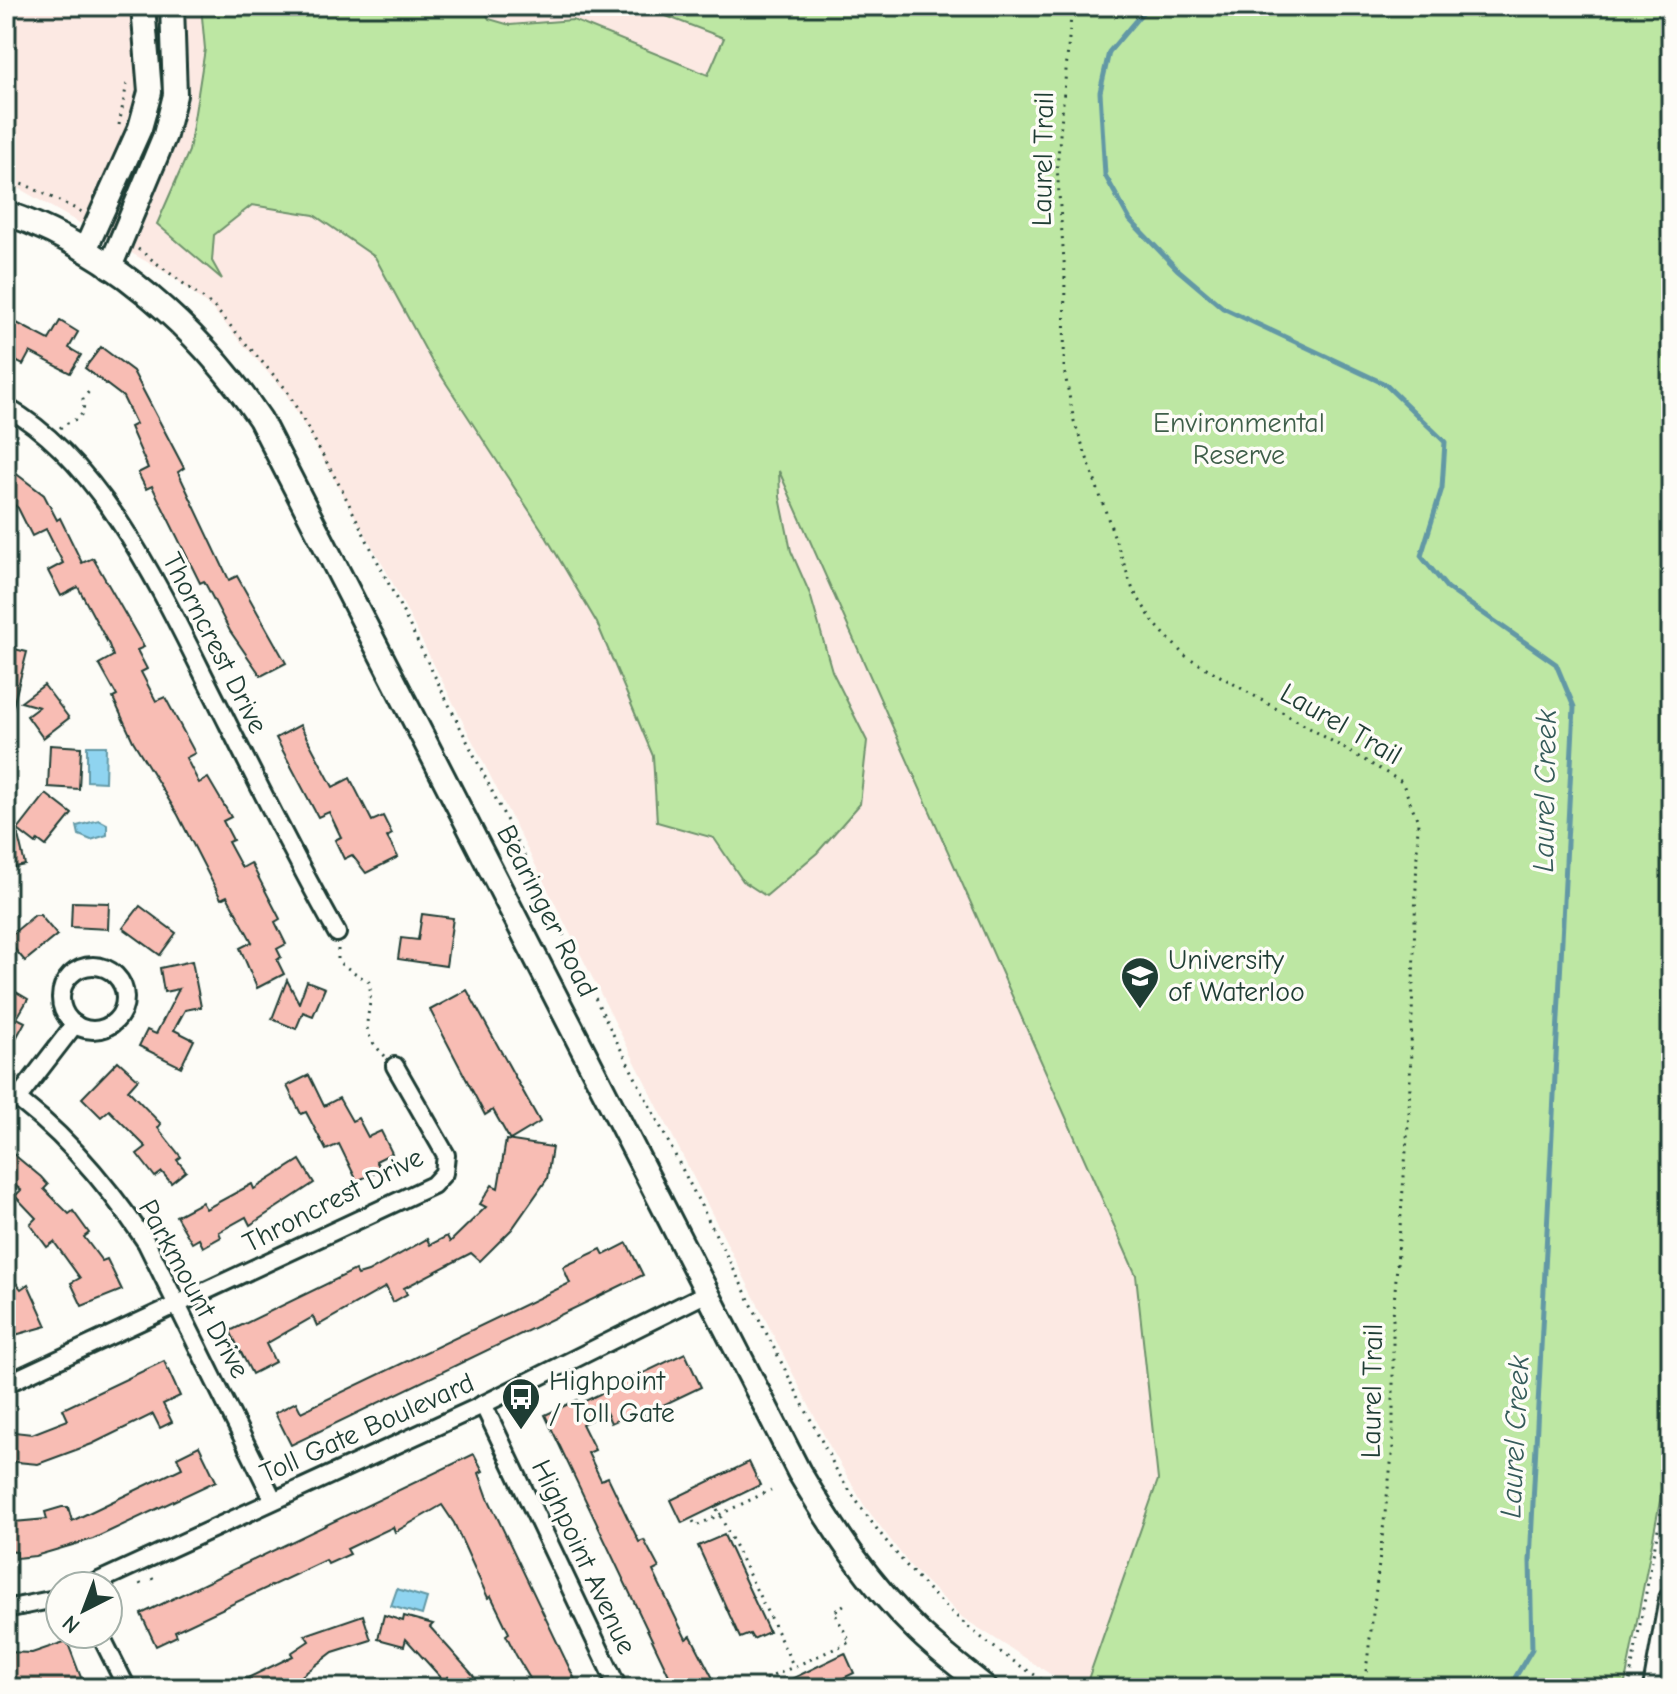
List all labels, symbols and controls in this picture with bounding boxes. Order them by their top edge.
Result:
street label: Laurel Trail [1026,91,1060,227]
park label: Environmental Reserve [1153,407,1325,471]
street label: Thorncrest Drive [156,547,274,739]
street label: Laurel Trail [1275,677,1407,771]
water label: Laurel Creek [1526,709,1564,873]
street label: Bearinger Road [490,820,604,1002]
place label: University of Waterloo [1168,944,1305,1008]
school or university icon: University of Waterloo [1119,955,1161,1010]
street label: Throncrest Drive [238,1141,428,1259]
street label: Parkmount Drive [132,1194,256,1384]
street label: Laurel Trail [1355,1323,1389,1459]
water label: Laurel Creek [1493,1354,1537,1519]
place label: Highpoint / Toll Gate [549,1365,675,1429]
street label: Toll Gate Boulevard [255,1366,479,1490]
bus stop icon: Highpoint / Toll Gate [500,1376,542,1431]
street label: Highpoint Avenue [525,1455,643,1659]
north arrow [44,1570,124,1650]
text: N [57,1610,85,1639]

